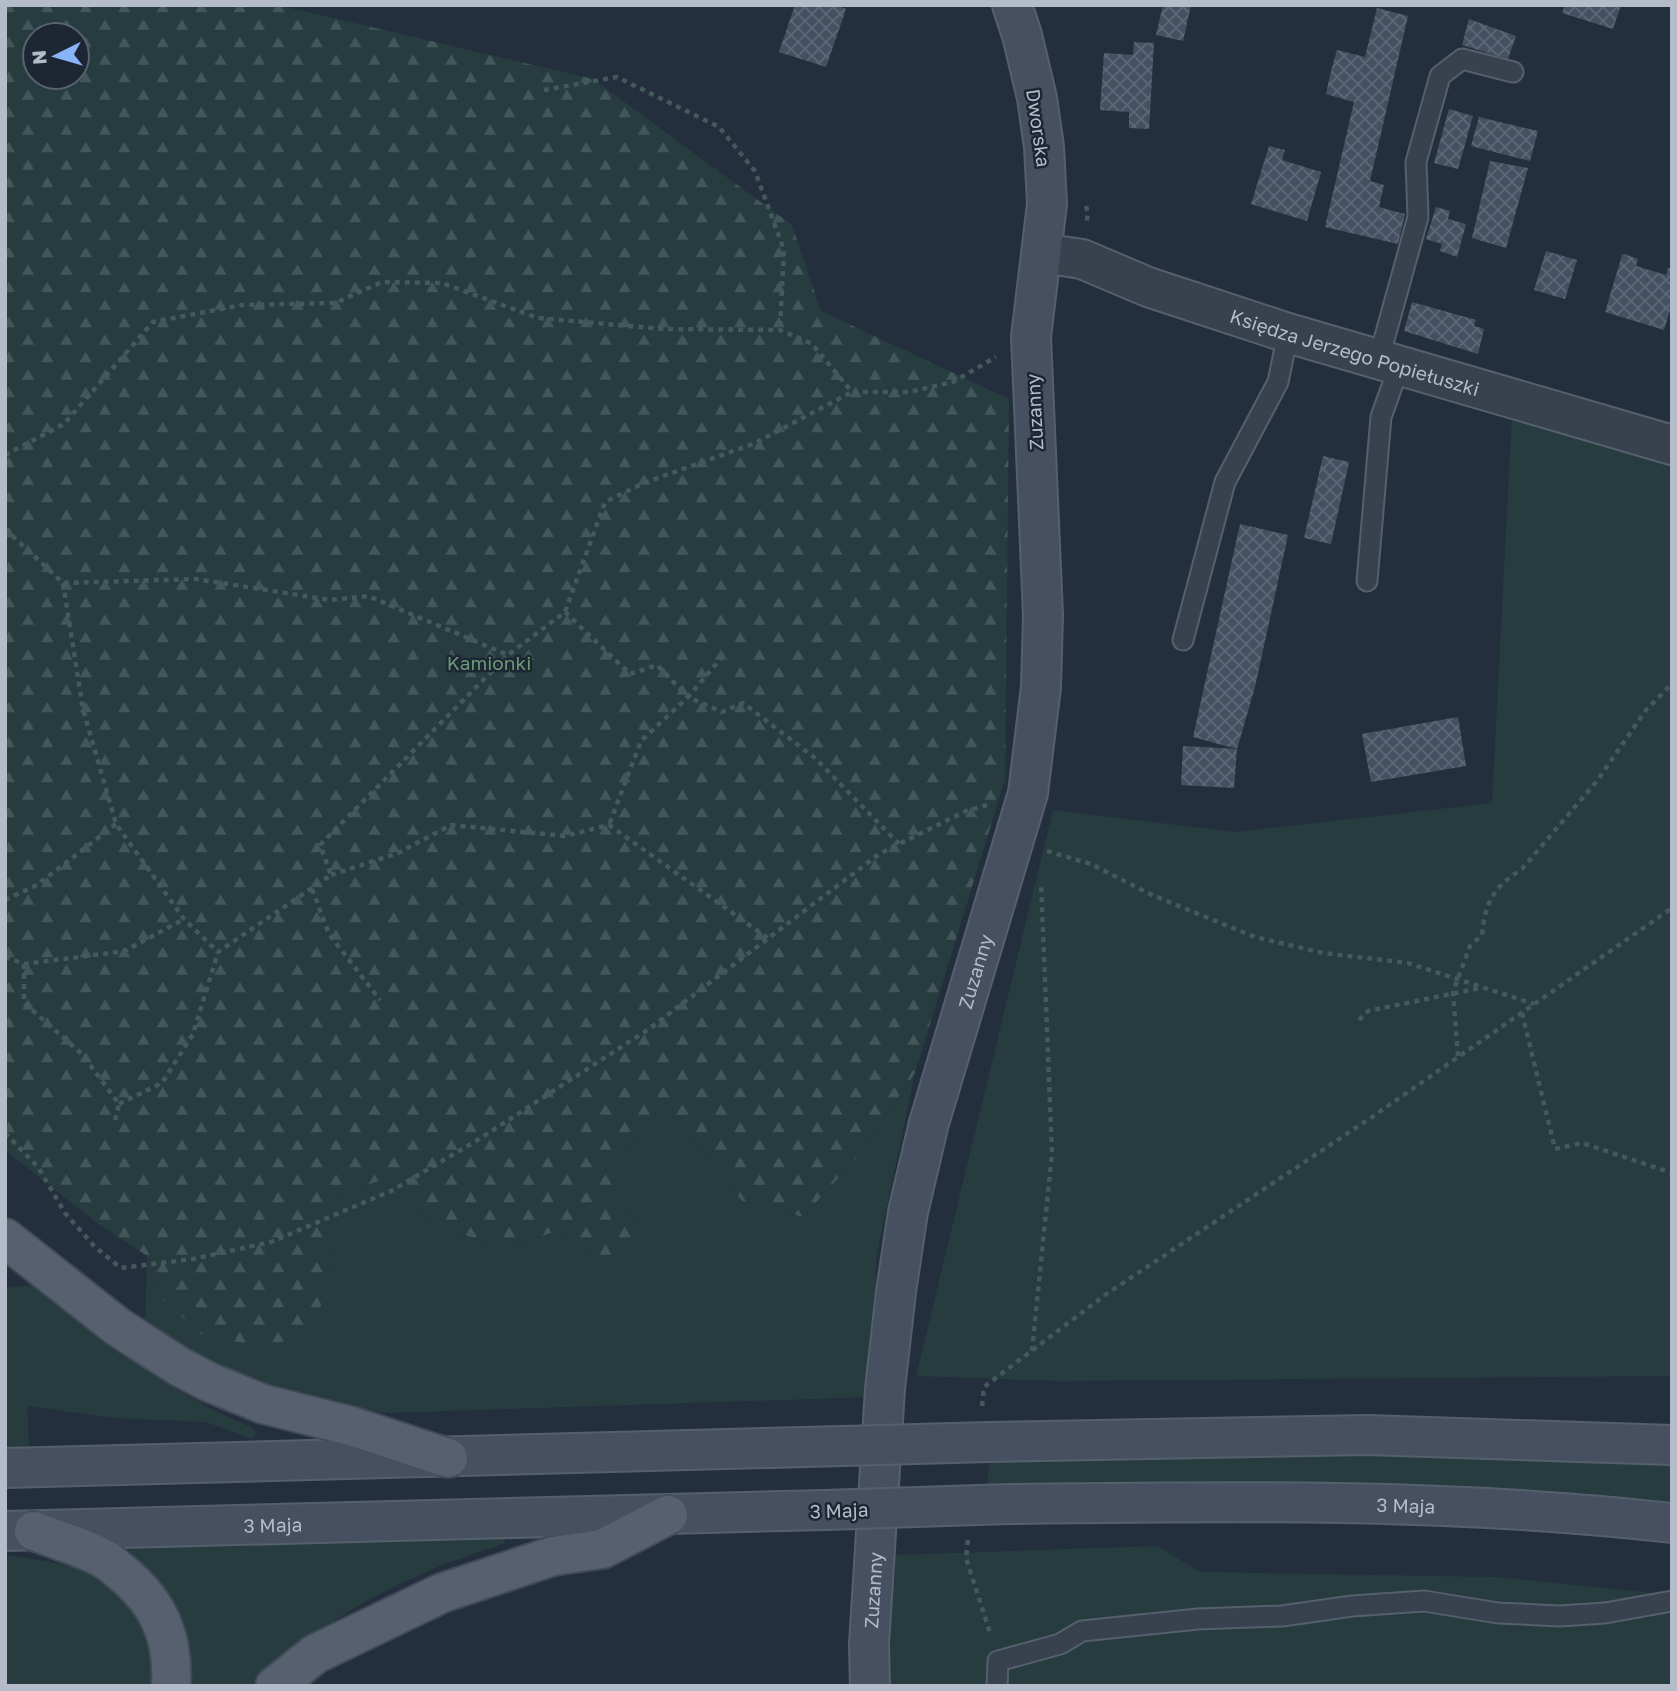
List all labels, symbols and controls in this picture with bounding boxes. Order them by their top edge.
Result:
north arrow [21,21,91,91]
text: N [26,49,51,66]
street label: Dworska [1022,87,1056,169]
street label: Księdza Jerzego Popiełuszki [1227,303,1482,400]
street label: Zuzanny [1020,373,1047,451]
park label: Kamionki [447,651,531,674]
street label: Zuzanny [953,931,997,1011]
street label: 3 Maja [1376,1492,1436,1517]
street label: 3 Maja [809,1497,869,1523]
street label: 3 Maja [243,1512,303,1536]
street label: Zuzanny [859,1551,886,1629]

